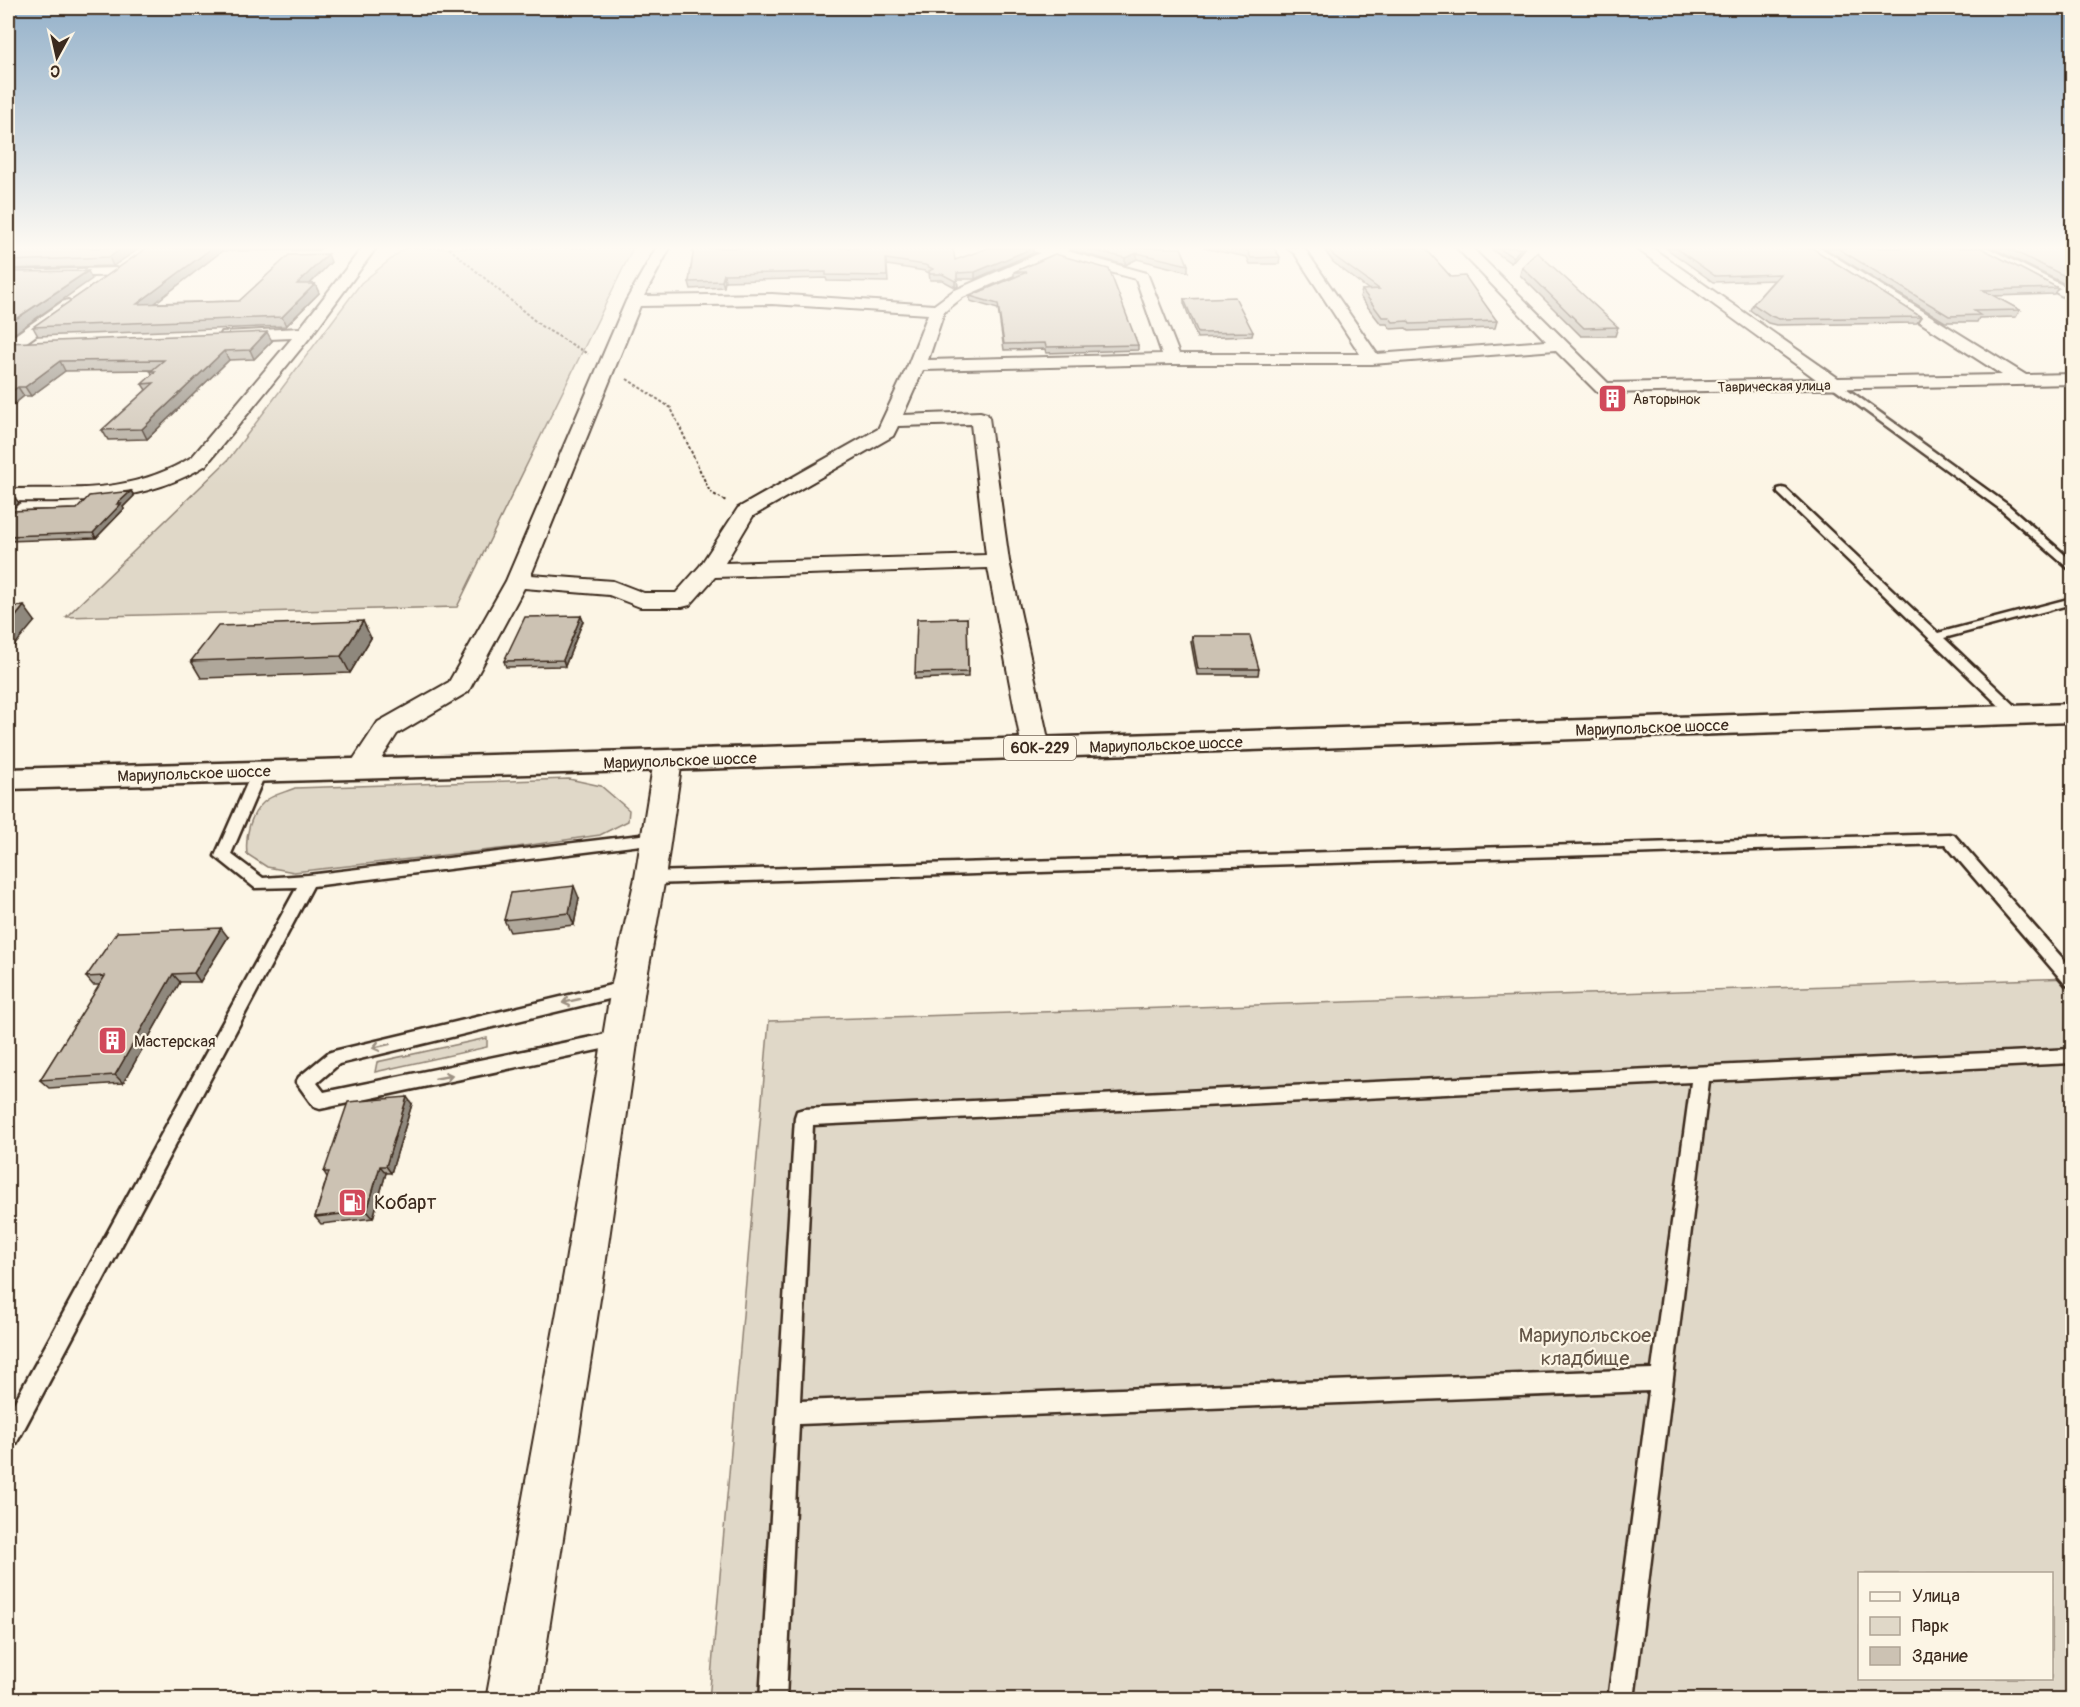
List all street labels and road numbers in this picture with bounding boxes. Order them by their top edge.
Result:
street label: Таврическая улица [1717,377,1831,396]
street label: Мариупольское шоссе [1575,715,1729,741]
street label: Мариупольское шоссе [1089,732,1243,758]
road number: 60К-229 [1004,736,1076,760]
street label: Мариупольское шоссе [603,748,757,774]
street label: Мариупольское шоссе [117,761,271,787]

